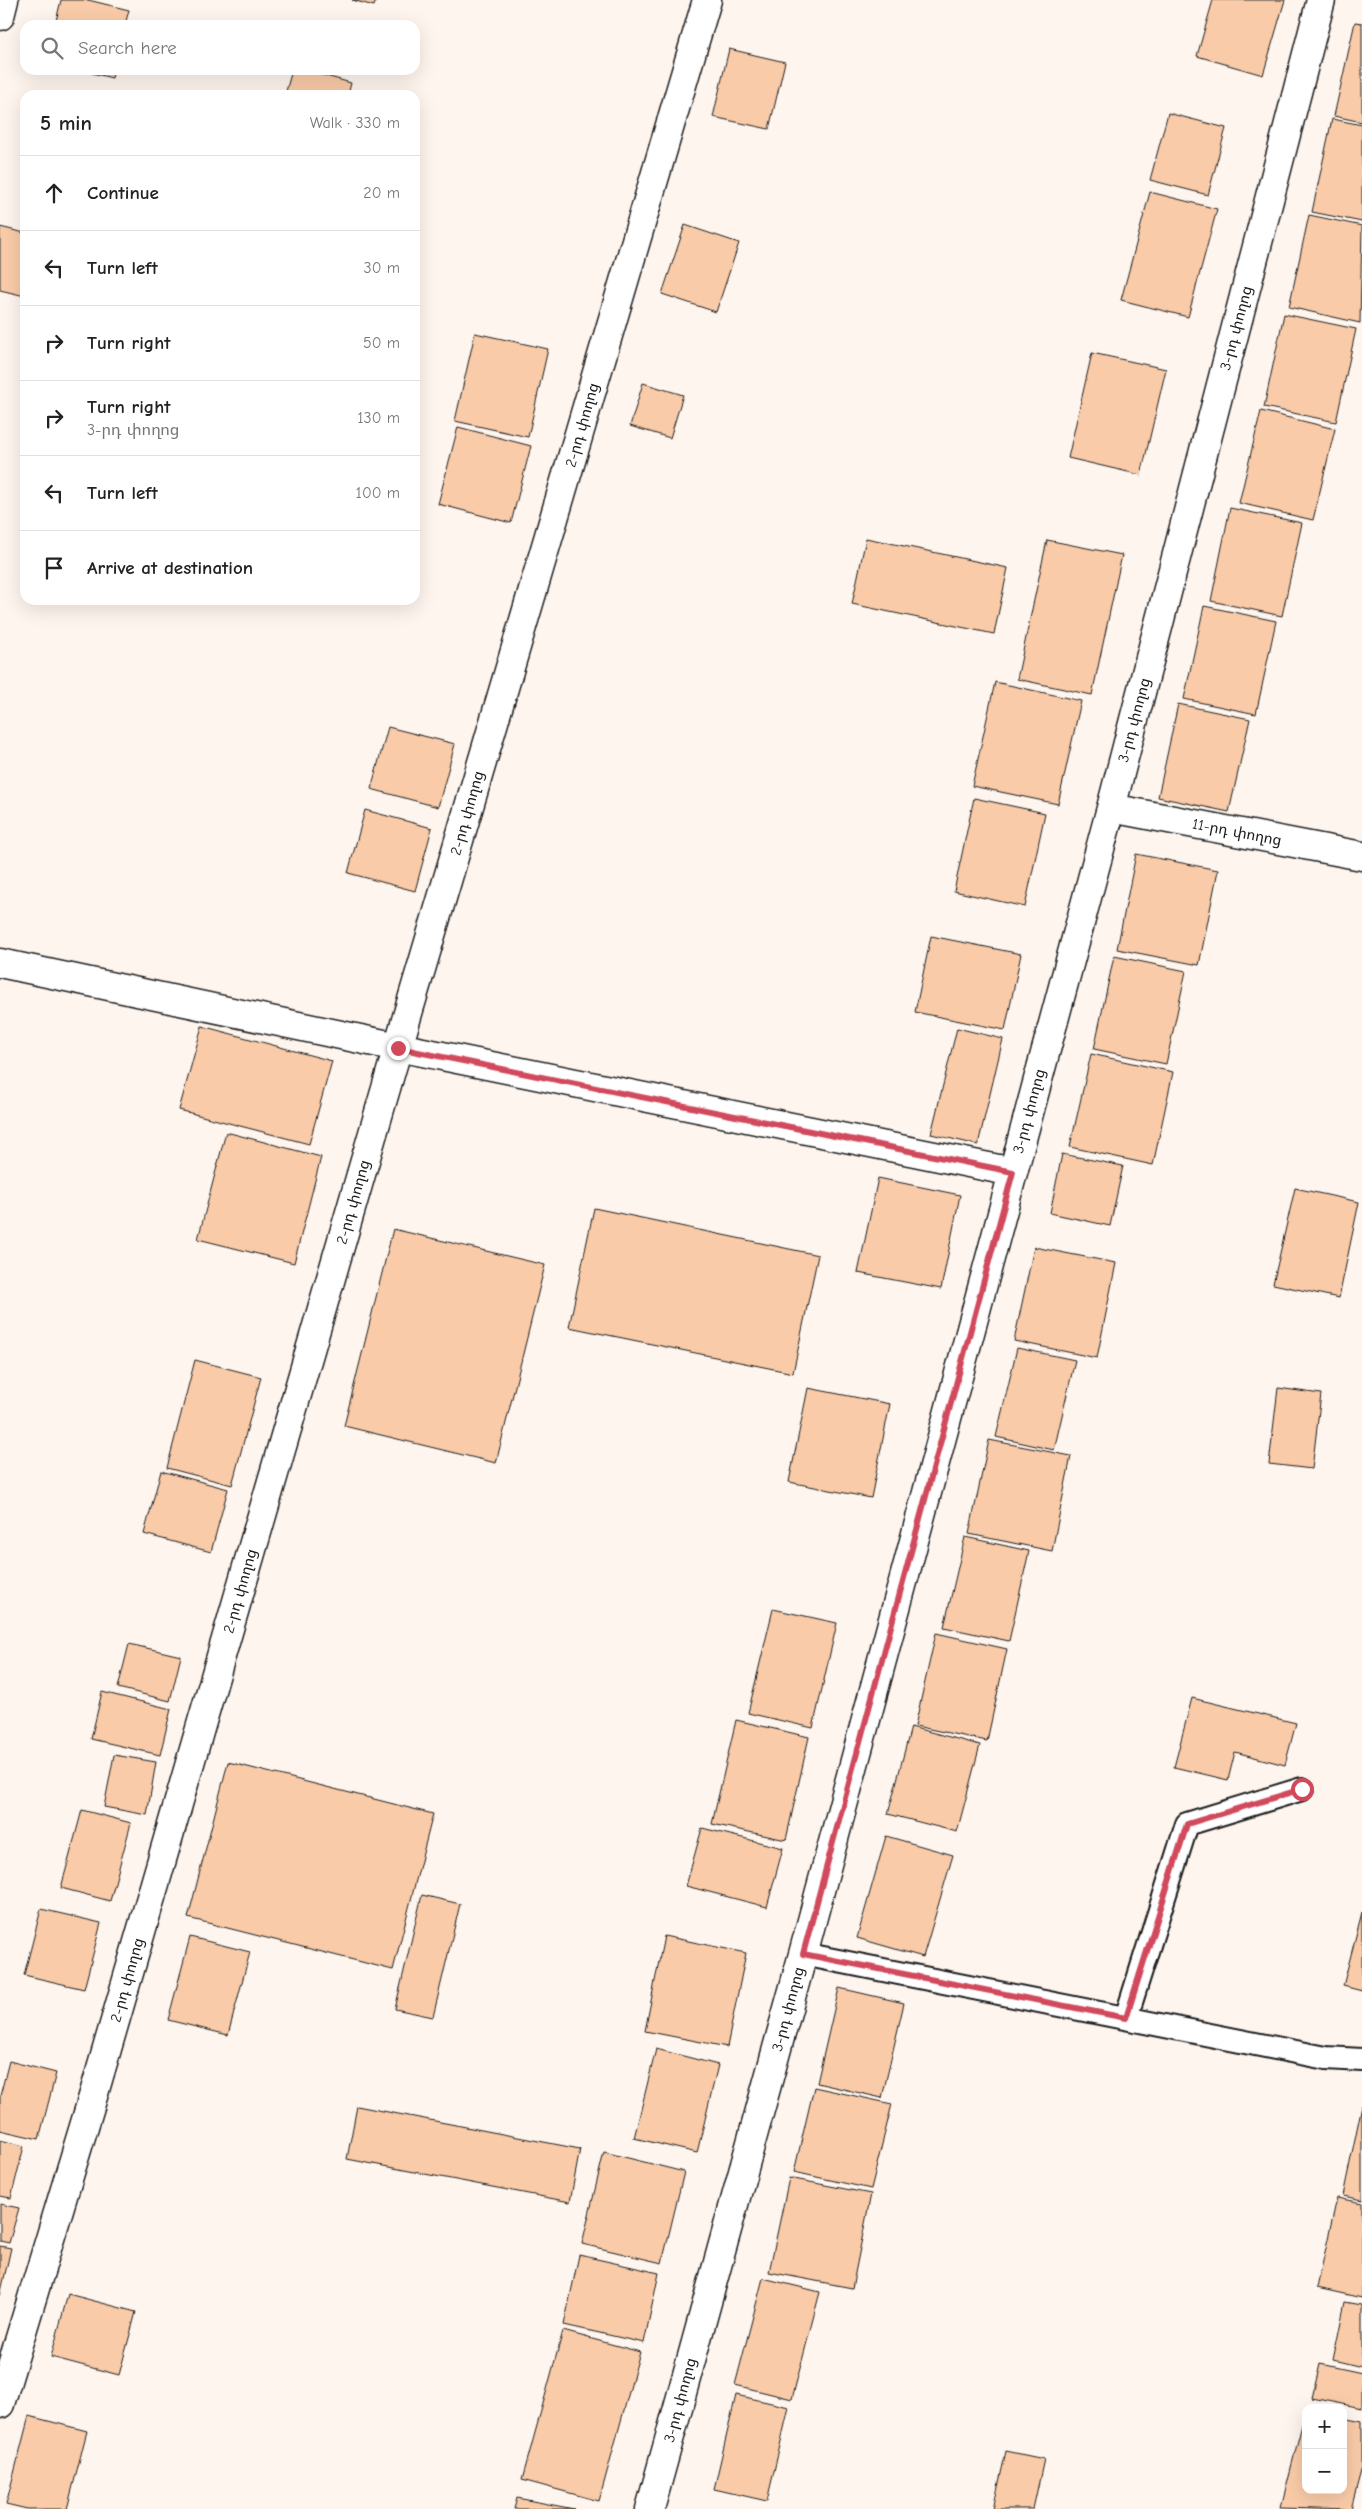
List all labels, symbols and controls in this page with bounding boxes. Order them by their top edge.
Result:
search box [20,20,420,75]
icon: search [38,34,66,62]
text: Search here [78,37,177,59]
text: 5 min [40,111,92,135]
text: Walk · 330 m [310,114,400,132]
icon: ahead [40,179,68,207]
text: Continue [87,182,159,204]
text: 20 m [363,184,400,202]
icon: left [40,254,68,282]
text: Turn left [87,257,158,279]
text: 30 m [364,259,400,277]
street label: 3-րդ փողոց [1216,284,1256,372]
icon: right [40,329,68,357]
text: Turn right [87,332,171,354]
text: 50 m [363,334,400,352]
street label: 2-րդ փողոց [561,381,603,469]
text: Turn right [87,396,171,418]
icon: right [40,404,68,432]
text: 130 m [357,409,400,427]
text: 3-րդ փողոց [87,421,179,439]
icon: left [40,479,68,507]
text: Turn left [87,482,158,504]
text: 100 m [356,484,400,502]
icon: arrive [40,554,68,582]
text: Arrive at destination [87,557,253,579]
street label: 3-րդ փողոց [1114,676,1154,764]
street label: 2-րդ փողոց [446,769,488,857]
street label: 11-րդ փողոց [1191,814,1283,850]
route end [387,1037,410,1060]
street label: 3-րդ փողոց [1009,1067,1049,1155]
street label: 2-րդ փողոց [332,1158,374,1246]
street label: 2-րդ փողոց [219,1547,261,1635]
route start [1291,1778,1314,1801]
street label: 2-րդ փողոց [106,1936,148,2024]
street label: 3-րդ փողոց [768,1965,808,2053]
street label: 3-րդ փողոց [660,2356,700,2444]
map controls [1302,2404,1347,2494]
button: + [1302,2404,1347,2449]
button: − [1302,2449,1347,2494]

